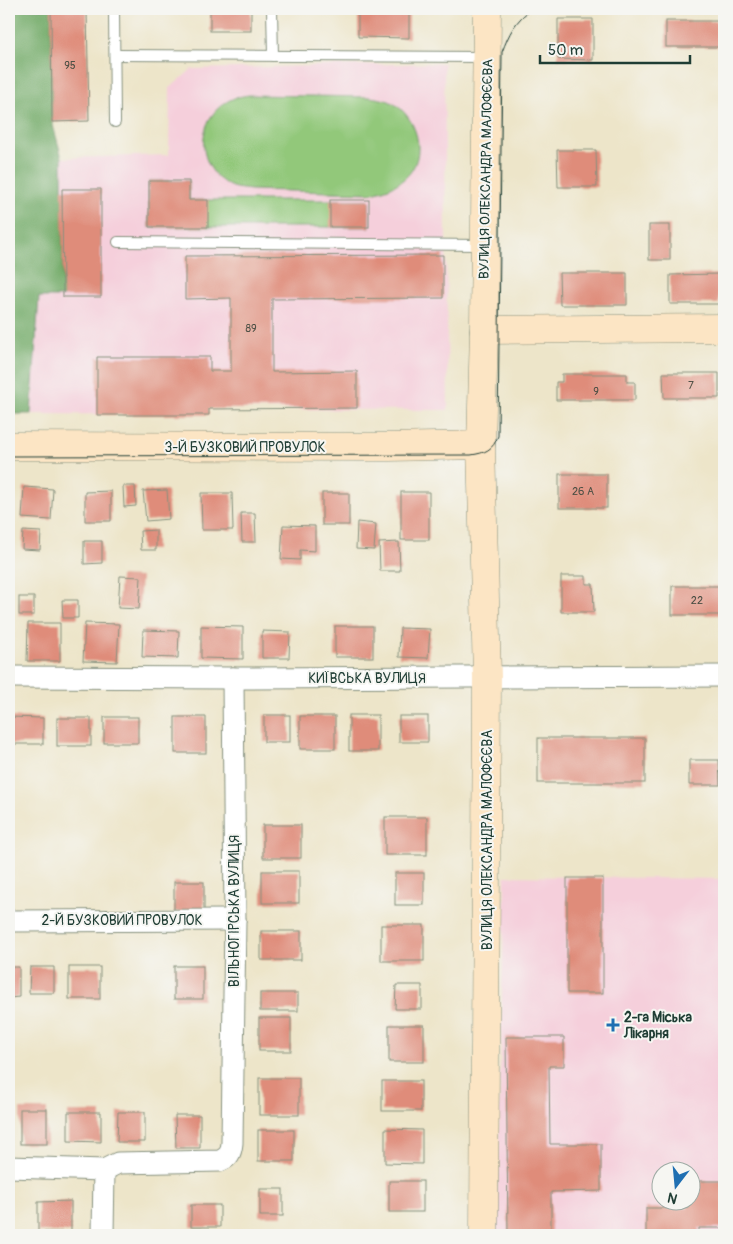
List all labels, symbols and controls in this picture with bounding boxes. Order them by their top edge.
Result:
scale bar [540,32,690,64]
text: 50 m [548,41,583,60]
house number: 95 [64,59,76,72]
street label: ВУЛИЦЯ ОЛЕКСАНДРА МАЛОФЄЄВА [476,59,496,279]
house number: 89 [245,322,257,335]
house number: 7 [688,379,694,392]
house number: 9 [593,385,599,398]
street label: 3-Й БУЗКОВИЙ ПРОВУЛОК [164,439,326,456]
house number: 26 А [572,485,594,498]
house number: 22 [691,594,703,607]
street label: КИЇВСЬКА ВУЛИЦЯ [308,670,426,687]
street label: ВУЛИЦЯ ОЛЕКСАНДРА МАЛОФЄЄВА [479,730,496,950]
street label: ВІЛЬНОГІРСЬКА ВУЛИЦЯ [226,835,243,987]
street label: 2-Й БУЗКОВИЙ ПРОВУЛОК [41,912,203,929]
place label: 2-га Міська Лікарня [623,1009,692,1042]
marker: 2-га Міська Лікарня [606,1018,620,1032]
north arrow [650,1162,700,1212]
text: N [666,1189,679,1207]

